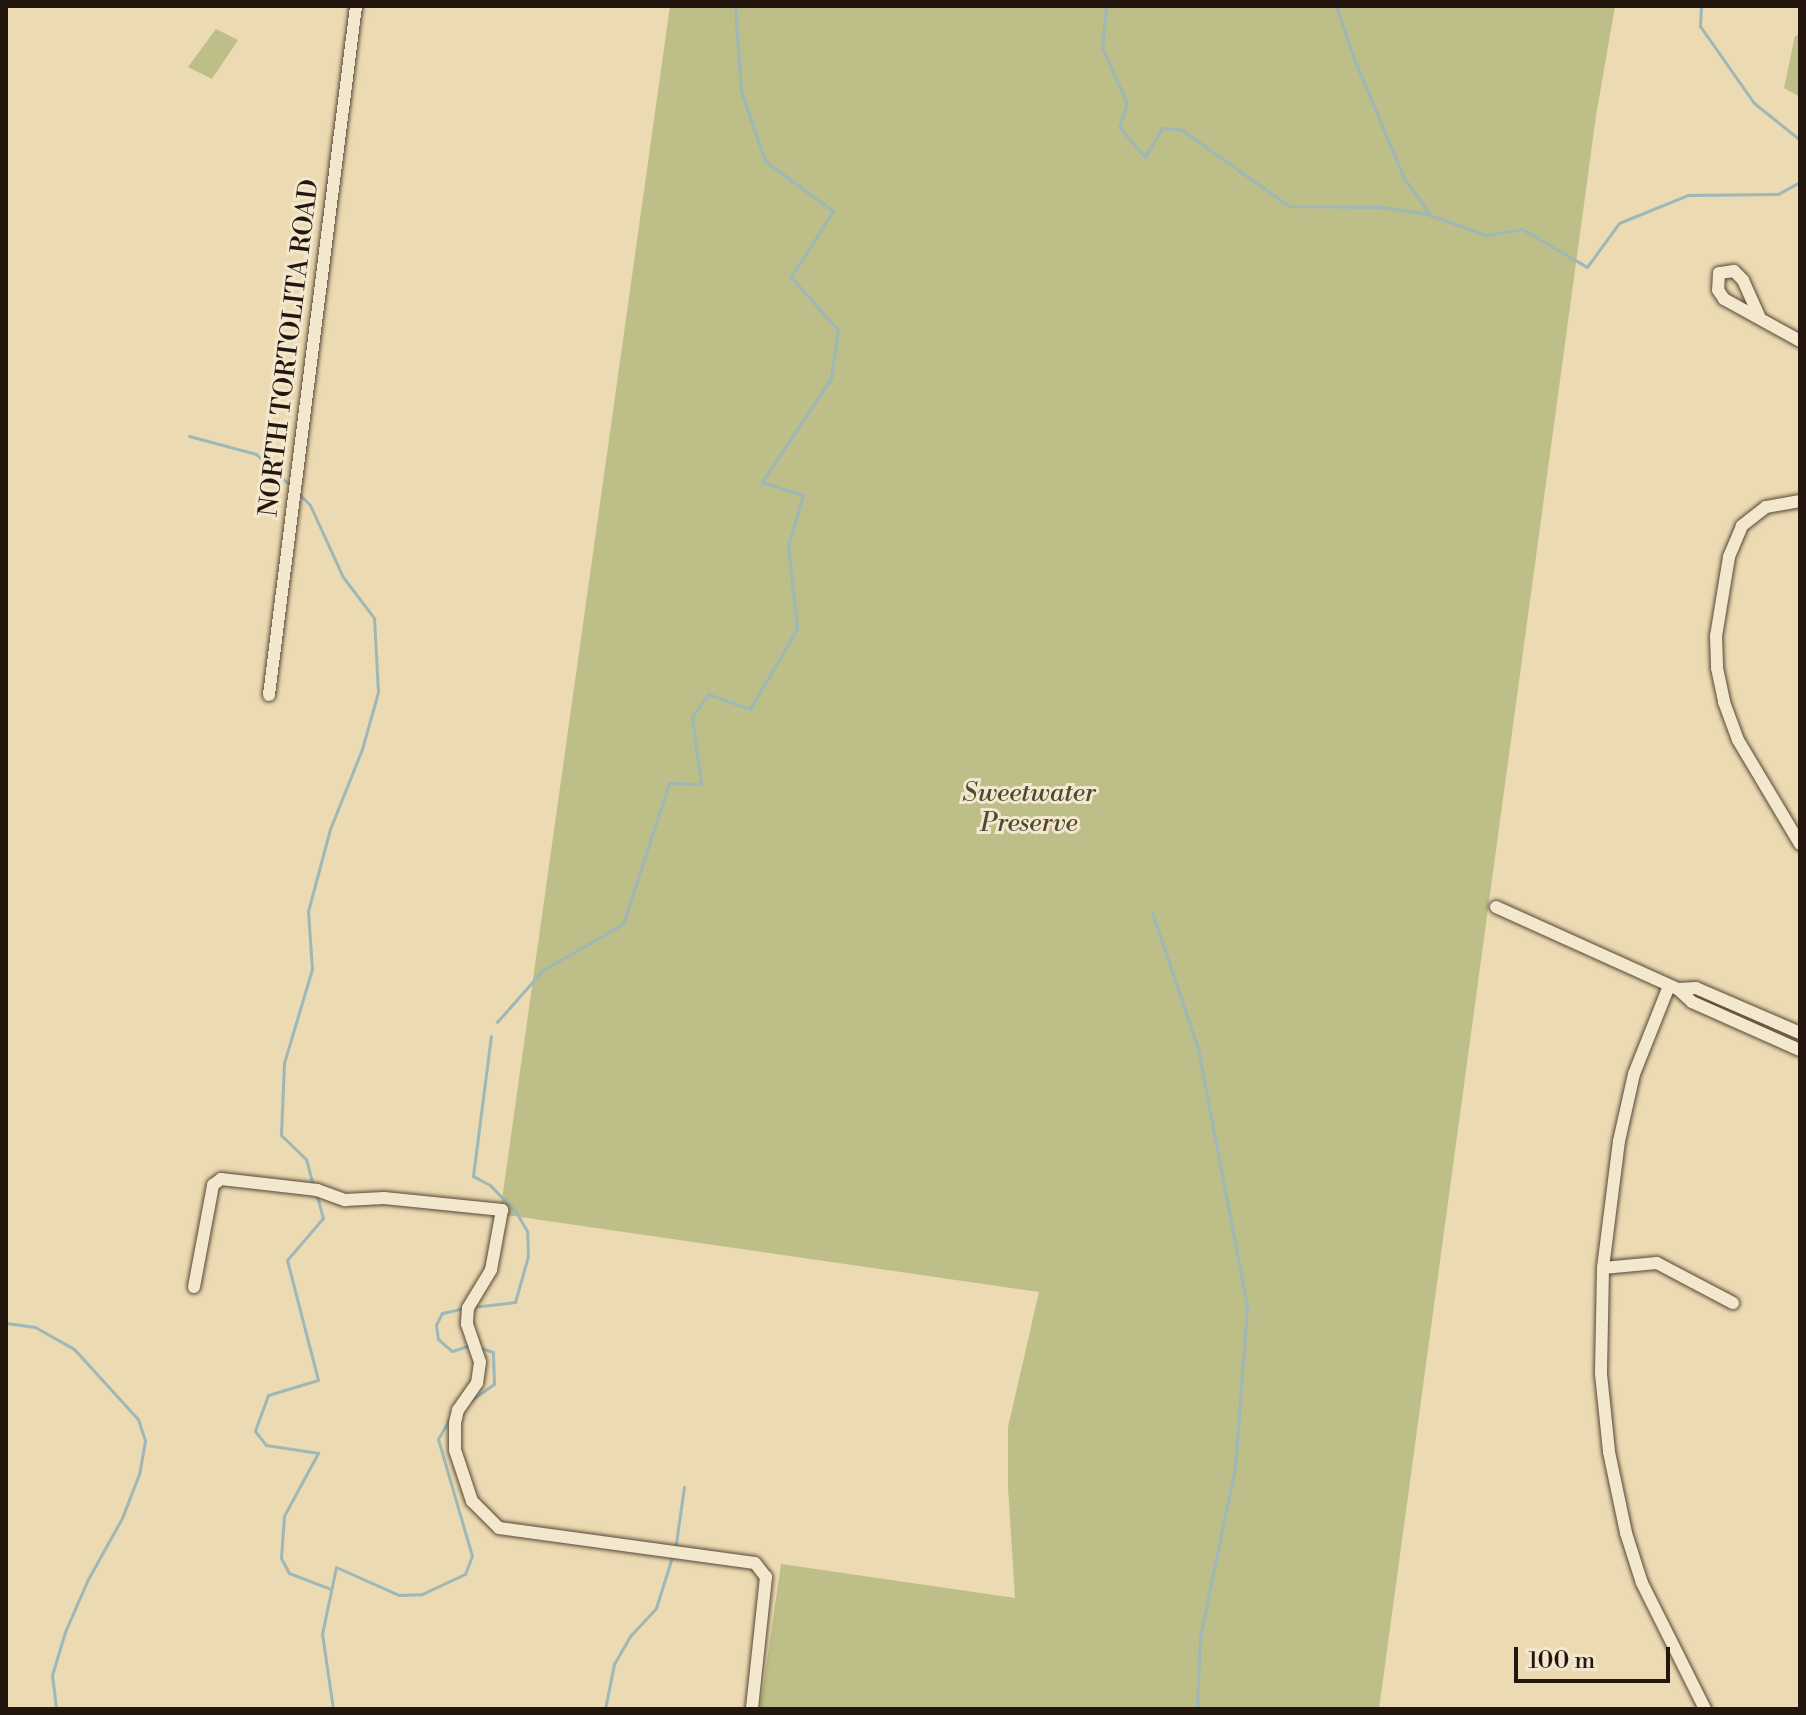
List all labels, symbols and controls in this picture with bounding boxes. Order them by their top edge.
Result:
street label: NORTH TORTOLITA ROAD [254,177,326,519]
park label: Sweetwater Preserve [962,778,1096,840]
scale bar [1518,1631,1674,1681]
text: 100 m [1528,1646,1595,1676]

